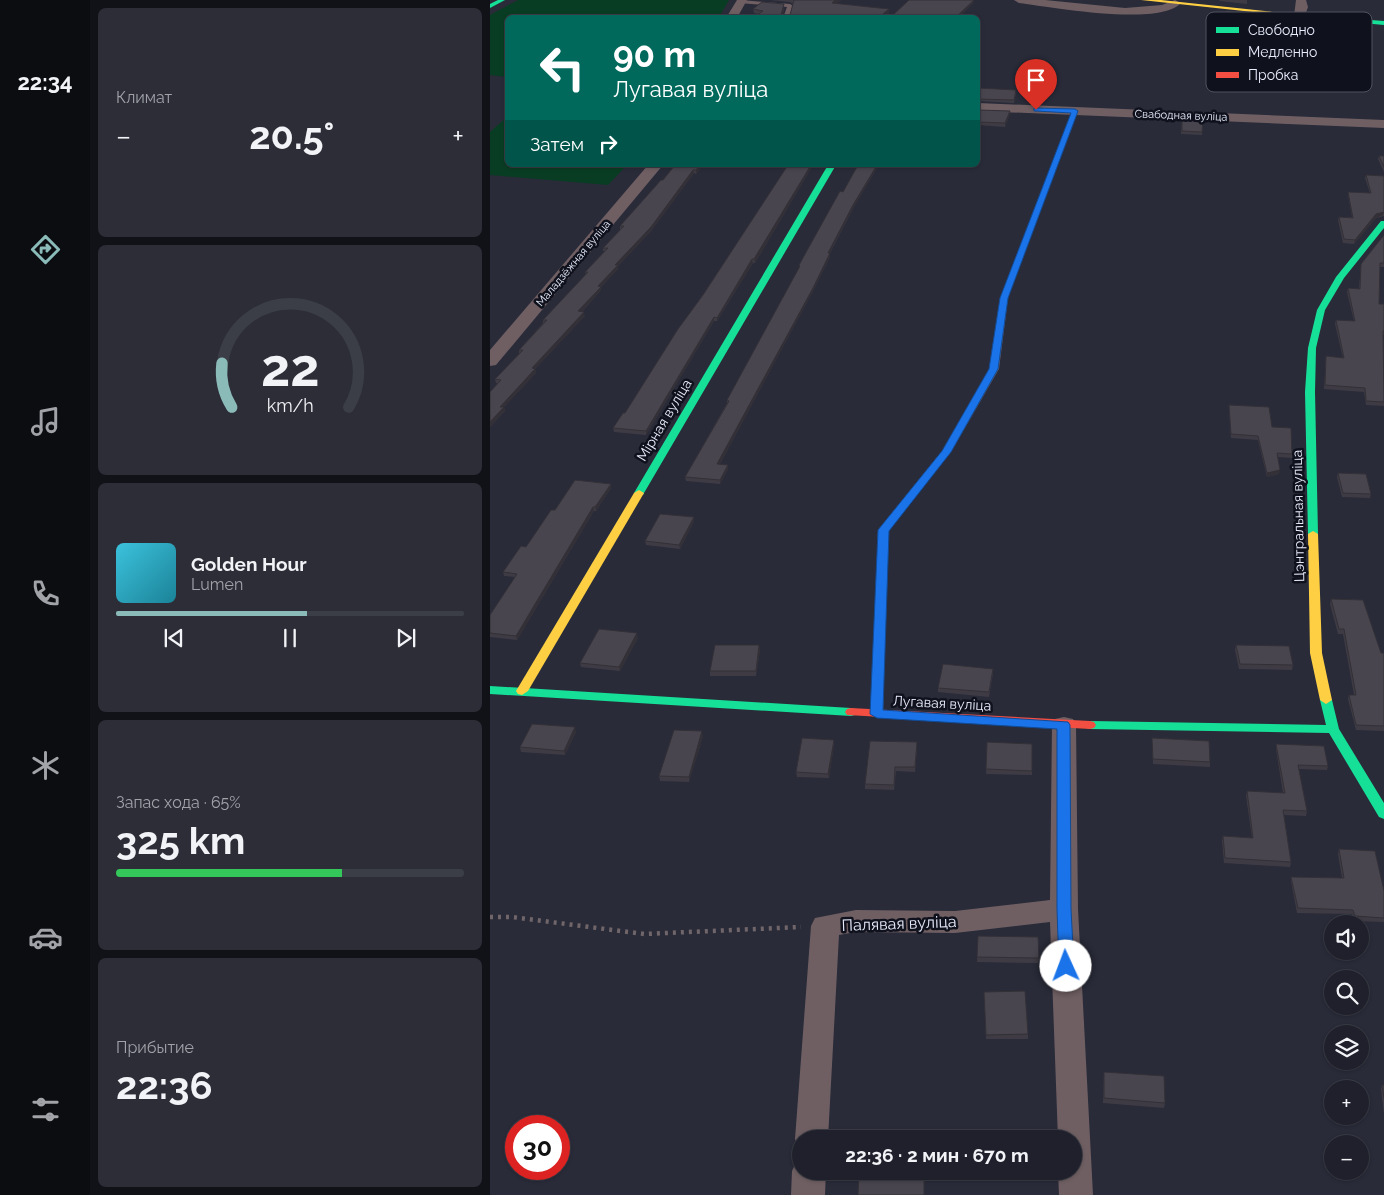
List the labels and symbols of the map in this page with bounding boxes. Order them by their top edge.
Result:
legend [1206,12,1372,92]
text: Свободно [1248,22,1315,38]
text: Медленно [1248,44,1317,60]
pin [1015,59,1057,110]
text: Пробка [1248,67,1298,83]
street label: Свабодная вуліца [1134,107,1228,124]
street label: Маладзёжная вуліца [534,218,613,309]
street label: Мірная вуліца [633,376,695,464]
street label: Цэнтральная вуліца [1289,450,1307,582]
street label: Лугавая вуліца [892,692,992,714]
street label: Палявая вуліца [841,912,957,935]
position arrow [1039,939,1091,991]
speed limit sign: 30 [505,1115,570,1180]

